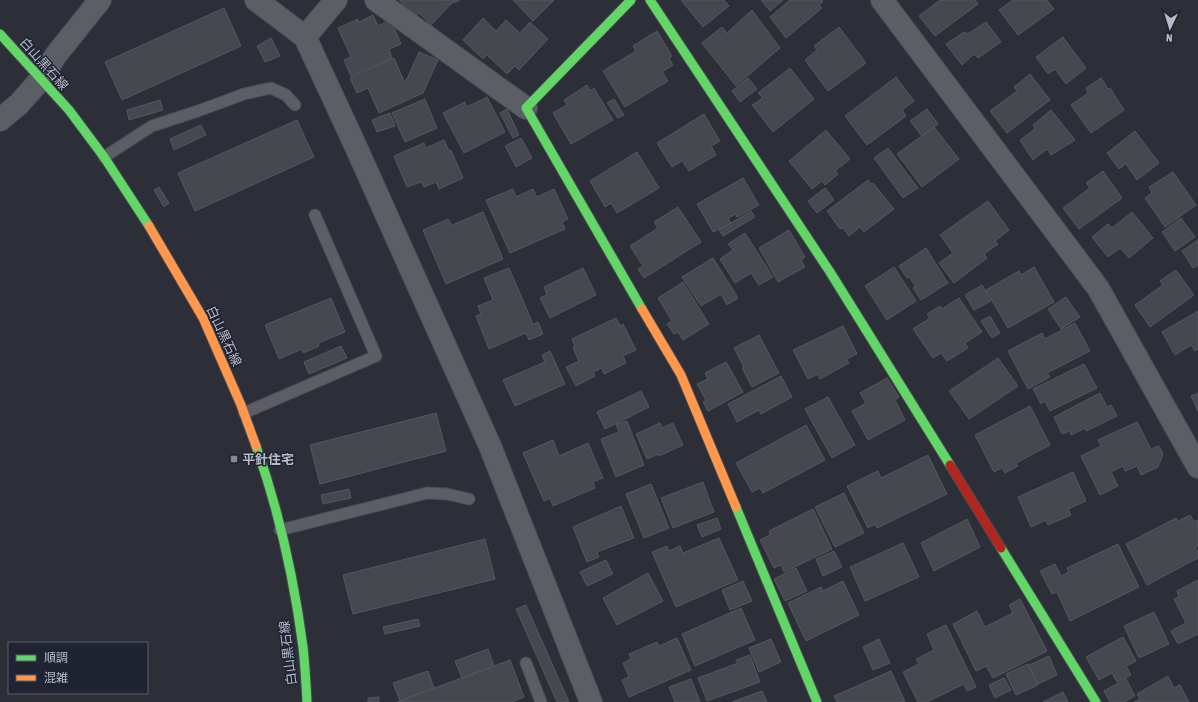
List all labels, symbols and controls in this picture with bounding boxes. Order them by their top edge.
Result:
north arrow [1150,8,1190,48]
text: N [1166,32,1173,44]
street label: 白山黒石線 [17,35,71,93]
street label: 白山黒石線 [203,303,245,369]
place label: 平針住宅 [242,452,294,467]
marker: 平針住宅 [229,454,239,464]
street label: 白山黒石線 [277,620,299,686]
legend [8,642,148,694]
text: 順調 [44,651,68,665]
text: 混雑 [44,671,68,685]

